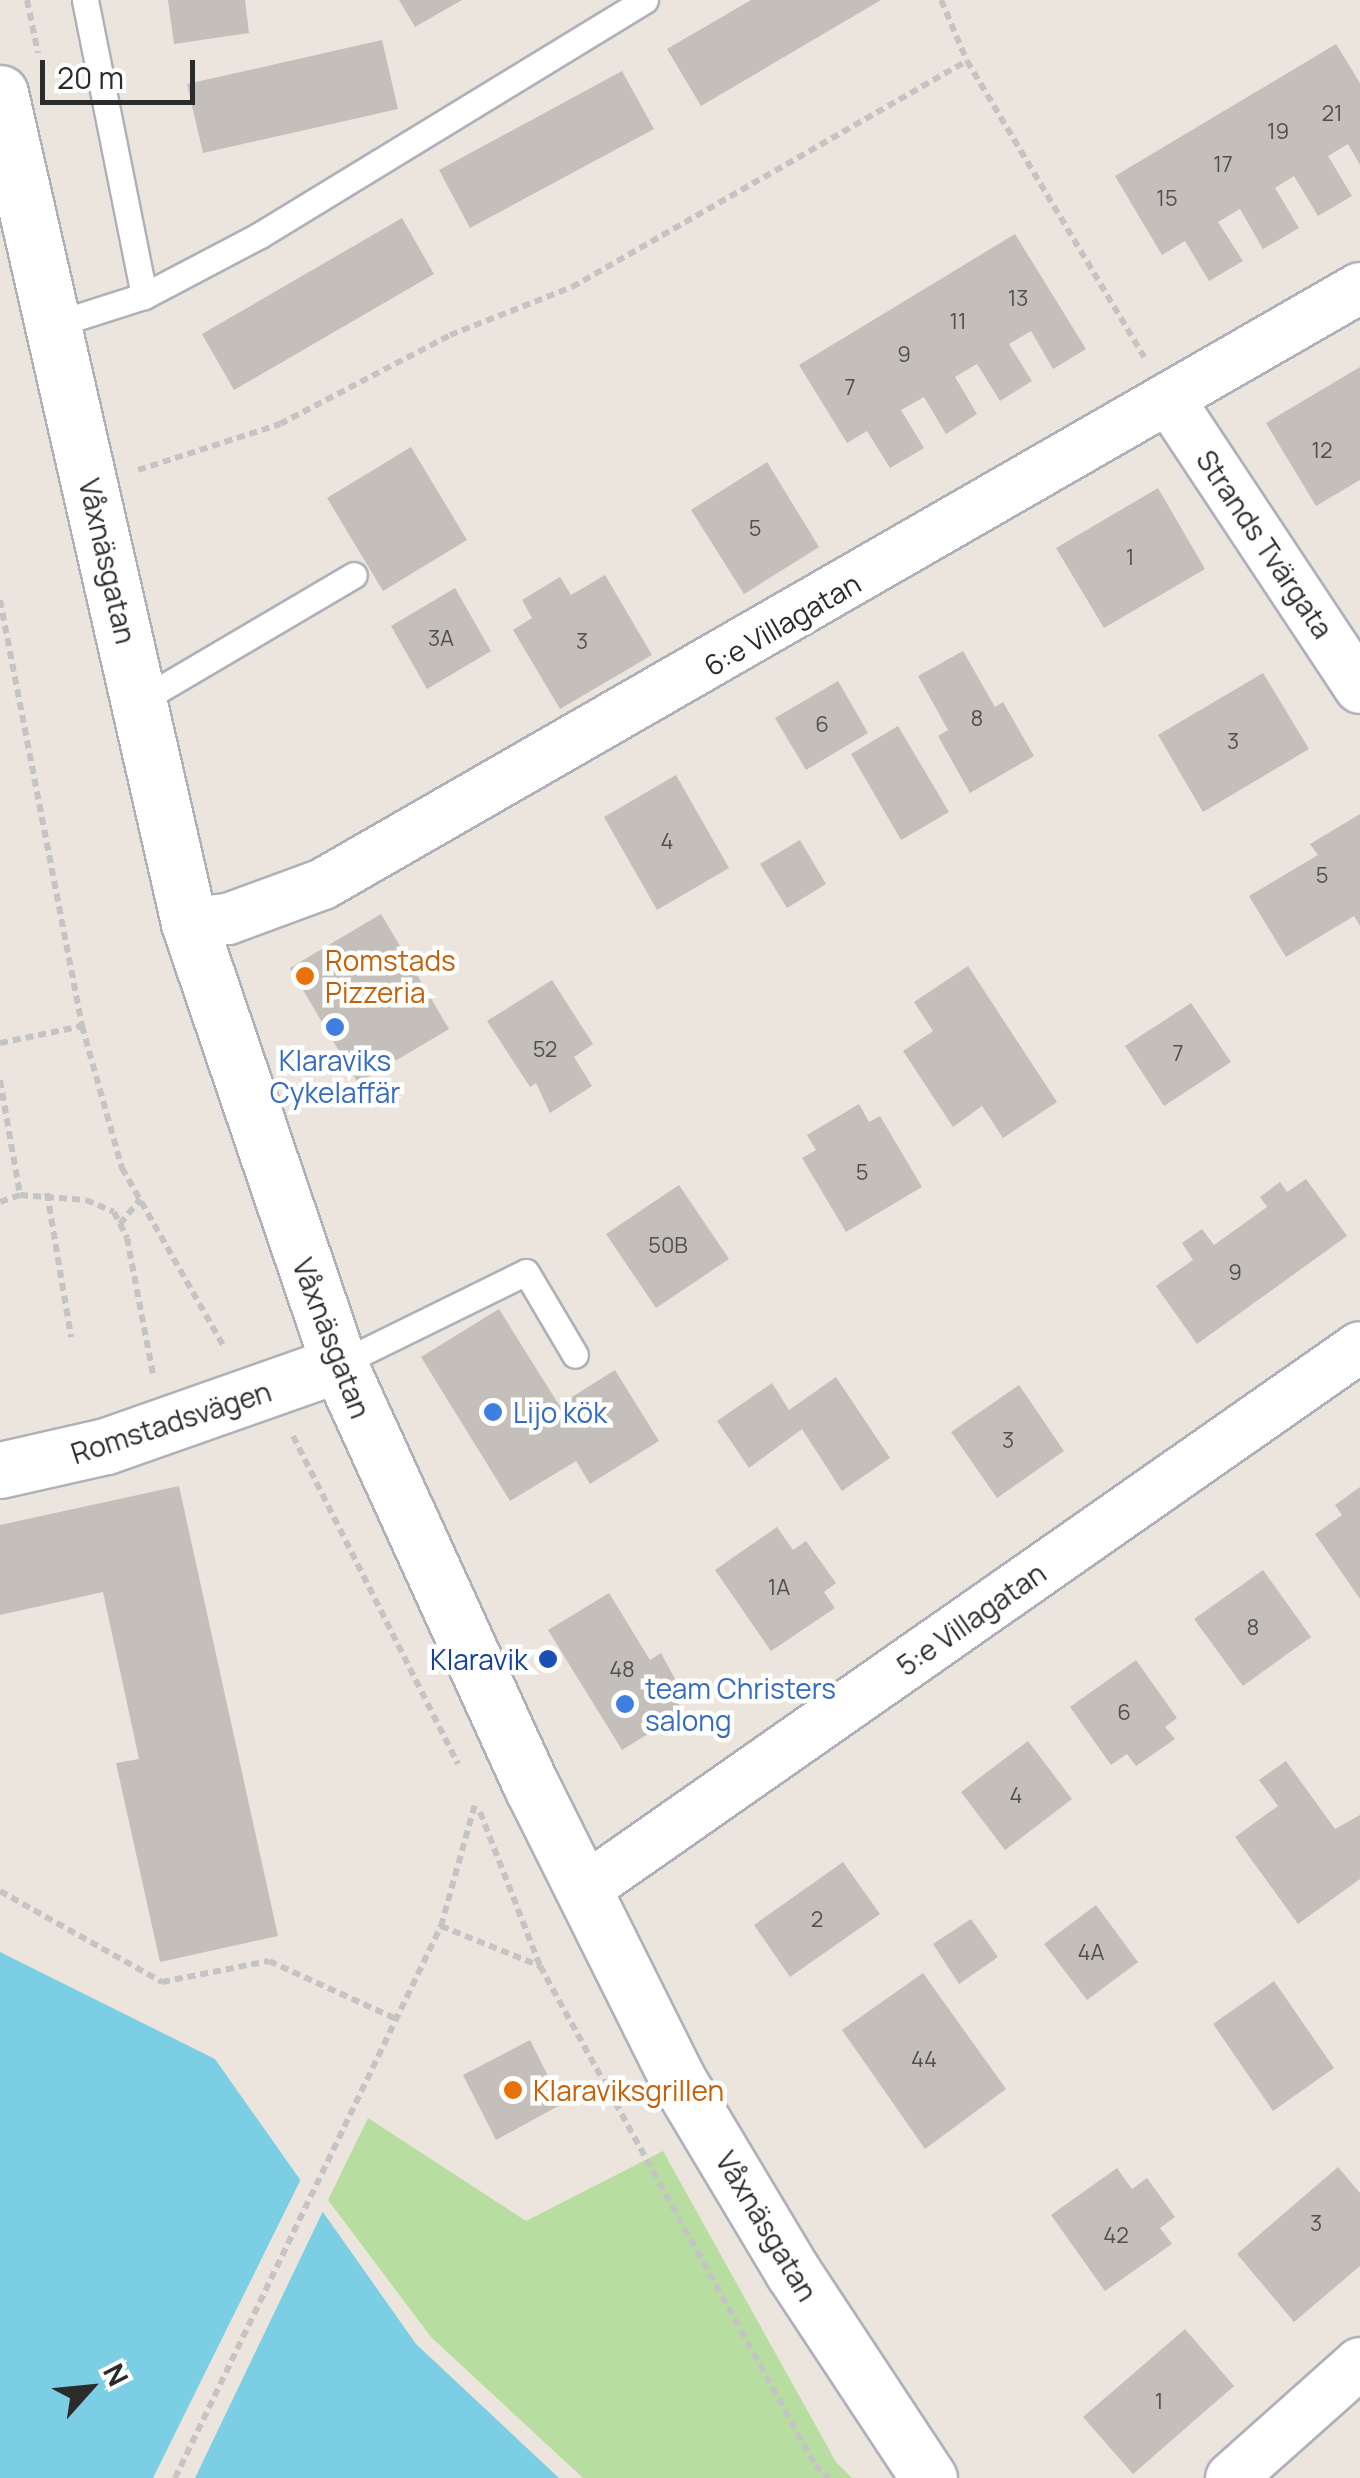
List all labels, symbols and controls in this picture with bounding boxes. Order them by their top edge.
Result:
scale bar [45,40,200,102]
text: 20 m [57,57,124,98]
house number: 21 [1321,101,1343,127]
house number: 19 [1267,119,1289,145]
house number: 17 [1213,152,1233,178]
house number: 15 [1156,186,1178,212]
house number: 13 [1008,286,1028,312]
house number: 11 [949,309,967,335]
house number: 9 [897,342,911,368]
house number: 7 [844,375,856,401]
house number: 12 [1311,438,1333,464]
street label: Strands Tvärgata [1190,444,1340,644]
street label: Våxnäsgatan [73,475,143,647]
house number: 5 [749,516,761,542]
house number: 1 [1126,545,1134,571]
street label: 6:e Villagatan [698,566,866,682]
house number: 3A [428,626,454,652]
house number: 3 [576,629,588,655]
house number: 8 [971,706,983,732]
house number: 6 [815,712,829,738]
house number: 3 [1227,729,1239,755]
house number: 4 [661,829,673,855]
house number: 5 [1316,863,1328,889]
place label: Romstads Pizzeria [325,943,456,1009]
marker: Romstads Pizzeria [294,965,316,987]
marker: Klaraviks Cykelaffär [324,1016,346,1038]
house number: 52 [533,1037,557,1063]
house number: 7 [1172,1041,1184,1067]
place label: Klaraviks Cykelaffär [270,1043,400,1109]
house number: 5 [856,1160,868,1186]
house number: 50B [648,1233,688,1259]
street label: Våxnäsgatan [286,1253,378,1423]
house number: 9 [1228,1260,1242,1286]
street label: Romstadsvägen [67,1374,275,1470]
place label: Lijo kök [513,1395,607,1429]
marker: Lijo kök [482,1401,504,1423]
house number: 3 [1002,1428,1014,1454]
street label: 5:e Villagatan [890,1555,1052,1683]
house number: 1A [768,1575,790,1601]
house number: 8 [1247,1615,1259,1641]
place label: Klaravik [430,1642,528,1676]
marker: Klaravik [537,1648,559,1670]
house number: 48 [609,1657,635,1683]
place label: team Christers salong [645,1671,836,1737]
marker: team Christers salong [614,1693,636,1715]
house number: 6 [1117,1700,1131,1726]
house number: 4 [1010,1783,1022,1809]
house number: 2 [811,1907,823,1933]
house number: 4A [1077,1940,1105,1966]
house number: 44 [911,2047,937,2073]
place label: Klaraviksgrillen [533,2073,724,2107]
marker: Klaraviksgrillen [502,2079,524,2101]
street label: Våxnäsgatan [709,2145,825,2307]
house number: 3 [1310,2211,1322,2237]
house number: 42 [1103,2223,1129,2249]
north arrow [40,2338,140,2438]
text: N [95,2357,138,2392]
house number: 1 [1155,2389,1163,2415]

